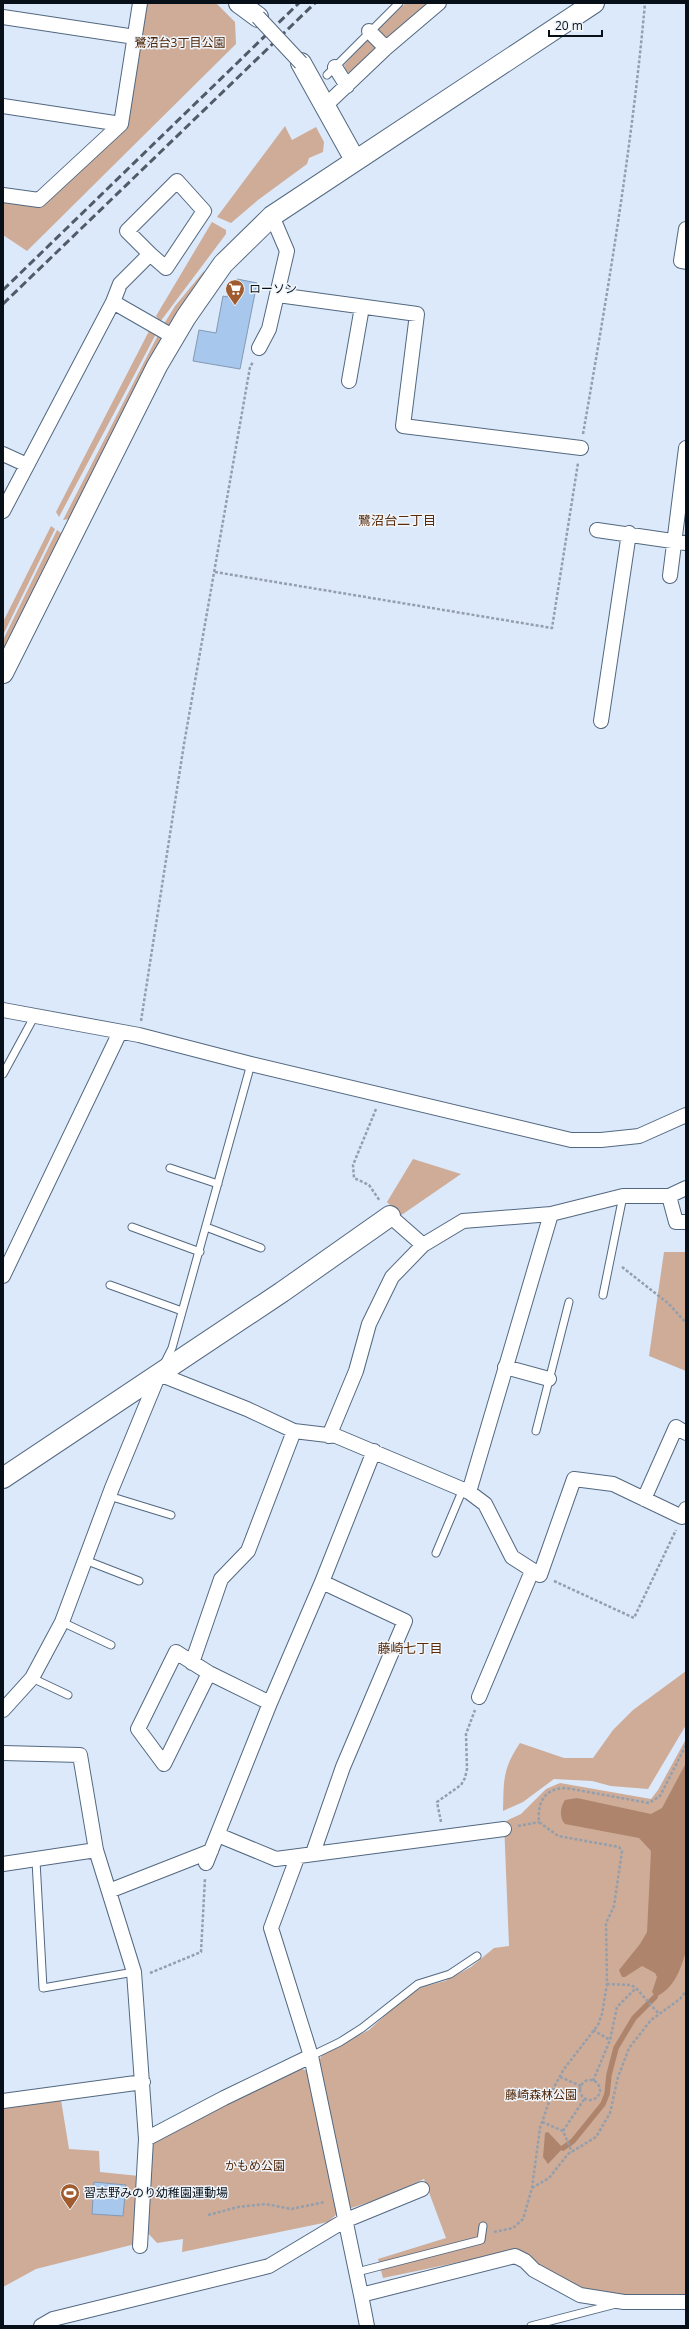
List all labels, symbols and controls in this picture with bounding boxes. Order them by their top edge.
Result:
scale bar [549,12,602,38]
text: 20 m [555,17,583,34]
park label: 鷺沼台3丁目公園 [135,34,225,51]
supermarket icon: ローソン [224,278,246,306]
place label: ローソン [249,280,297,297]
district label: 鷺沼台二丁目 [358,511,436,529]
district label: 藤崎七丁目 [377,1639,443,1657]
park label: 藤崎森林公園 [505,2086,577,2103]
park label: かもめ公園 [225,2157,285,2174]
sports icon: 習志野みのり幼稚園運動場 [59,2182,81,2210]
place label: 習志野みのり幼稚園運動場 [84,2184,228,2201]

